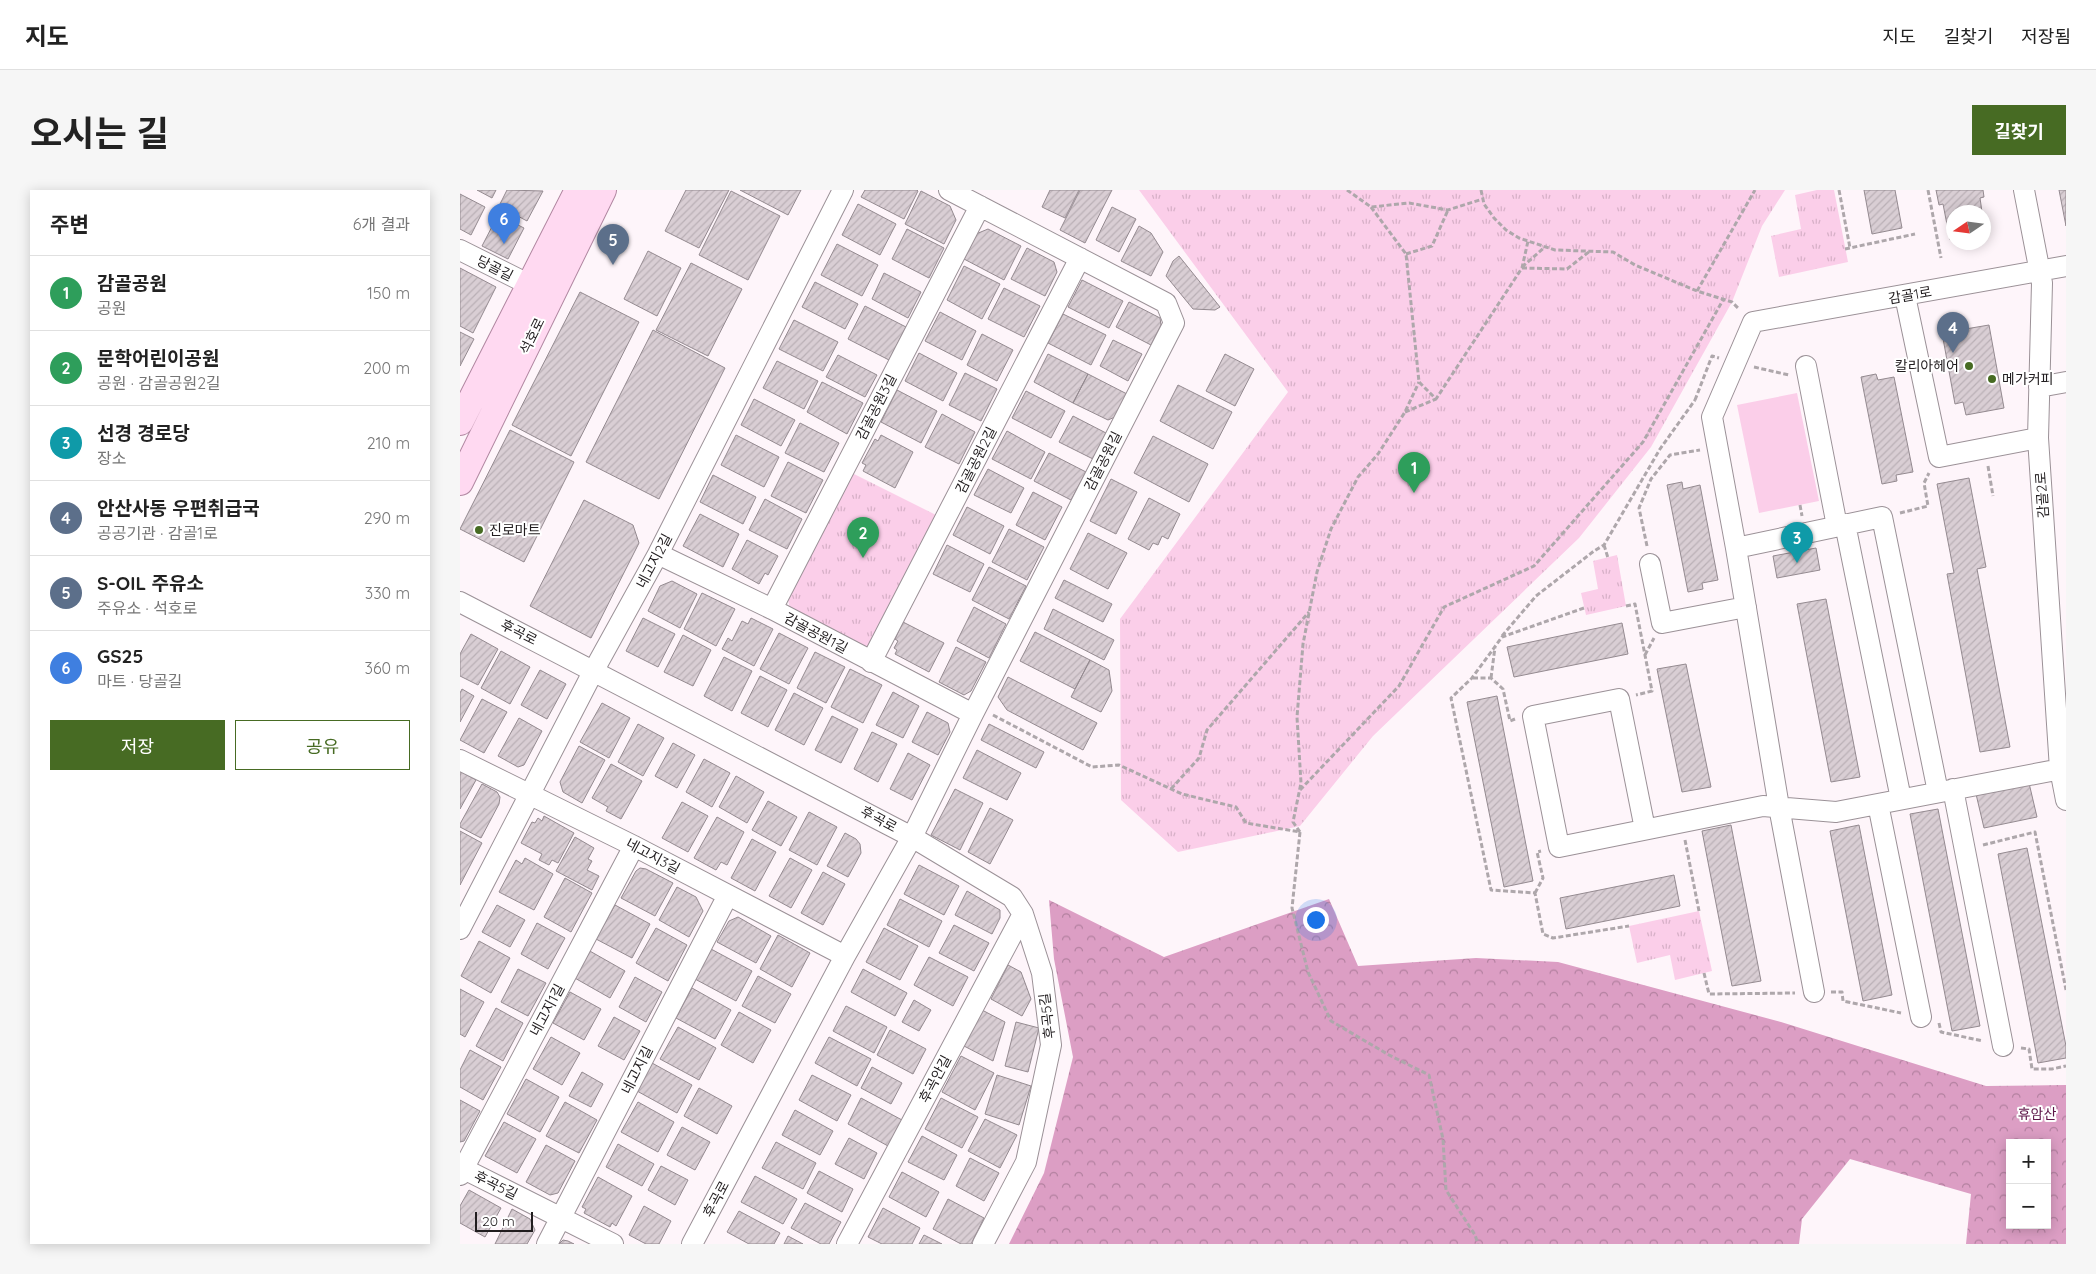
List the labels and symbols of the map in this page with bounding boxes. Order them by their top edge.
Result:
pin: 6 [488,203,520,244]
north arrow [1946,205,1991,250]
pin: 5 [597,224,629,265]
street label: 당골길 [474,251,516,285]
street label: 감골1로 [1887,282,1933,308]
pin: 4 [1937,312,1969,353]
street label: 석호로 [515,315,549,357]
place label: 칼리아헤어 [1895,357,1959,375]
marker: 칼리아헤어 [1963,360,1975,372]
place label: 메가커피 [2002,370,2054,388]
street label: 감골공원3길 [852,371,900,443]
marker: 메가커피 [1986,373,1998,385]
street label: 감골공원2길 [952,424,1000,496]
street label: 감골공원길 [1080,428,1126,494]
pin: 1 [1398,452,1430,493]
street label: 감골2로 [2031,471,2053,519]
pin: 2 [847,517,879,558]
place label: 진로마트 [489,521,541,539]
pin: 3 [1781,522,1813,563]
marker: 진로마트 [473,524,485,536]
street label: 네고지2길 [632,531,676,591]
street label: 감골공원1길 [781,609,851,657]
street label: 후곡로 [498,615,540,649]
street label: 후곡로 [858,802,900,836]
street label: 네고지3길 [623,834,683,878]
your location [1303,907,1329,933]
street label: 네고지1길 [526,981,568,1039]
street label: 후곡5길 [1035,992,1059,1040]
street label: 네고지길 [617,1043,657,1097]
street label: 후곡안길 [915,1052,955,1106]
park label: 휴암산 [2018,1105,2056,1123]
street label: 후곡5길 [471,1167,521,1203]
street label: 후곡로 [699,1178,733,1220]
scale bar [475,1209,532,1232]

